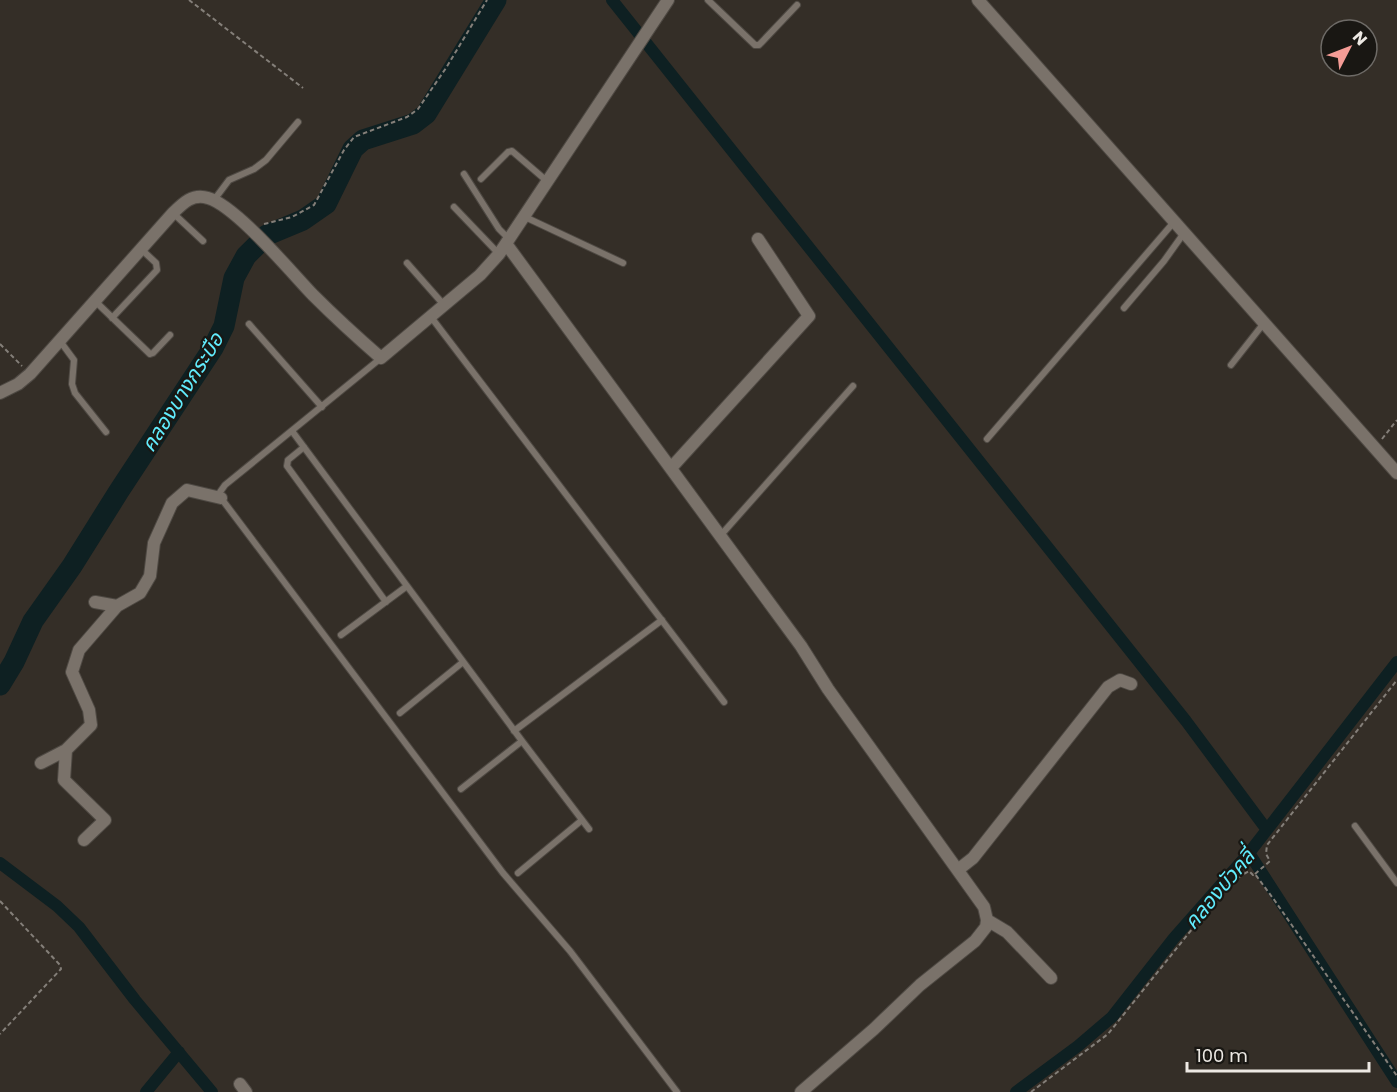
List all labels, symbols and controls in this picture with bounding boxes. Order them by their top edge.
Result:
north arrow [1319,18,1379,78]
text: N [1347,26,1372,50]
water label: คลองบางกระบือ [134,326,231,457]
water label: คลองบัวคลี่ [1177,840,1263,935]
scale bar [1187,1035,1368,1073]
text: 100 m [1196,1043,1248,1068]

